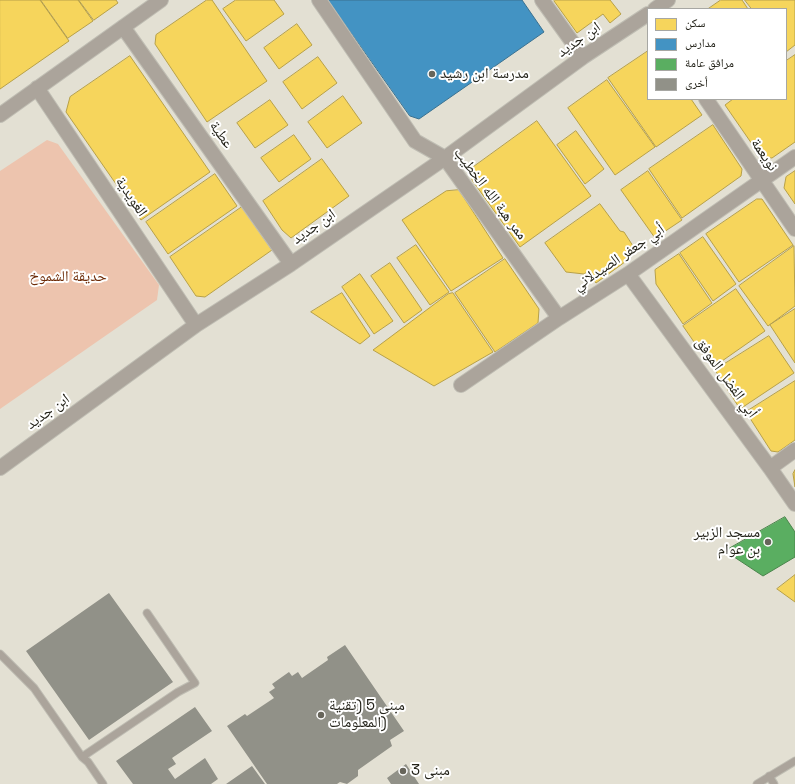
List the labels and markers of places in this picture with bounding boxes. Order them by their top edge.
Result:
place label: مدرسة ابن رشيد [440,65,529,83]
marker: مدرسة ابن رشيد [427,69,437,79]
place label: مسجد الزبير بن عوام [694,524,760,559]
marker: مسجد الزبير بن عوام [763,537,773,547]
place label: مبنى 5 (تقنية المعلومات) [329,697,405,732]
marker: مبنى 5 (تقنية المعلومات) [316,710,326,720]
place label: مبنى 3 [411,762,450,780]
marker: مبنى 3 [398,766,408,776]

